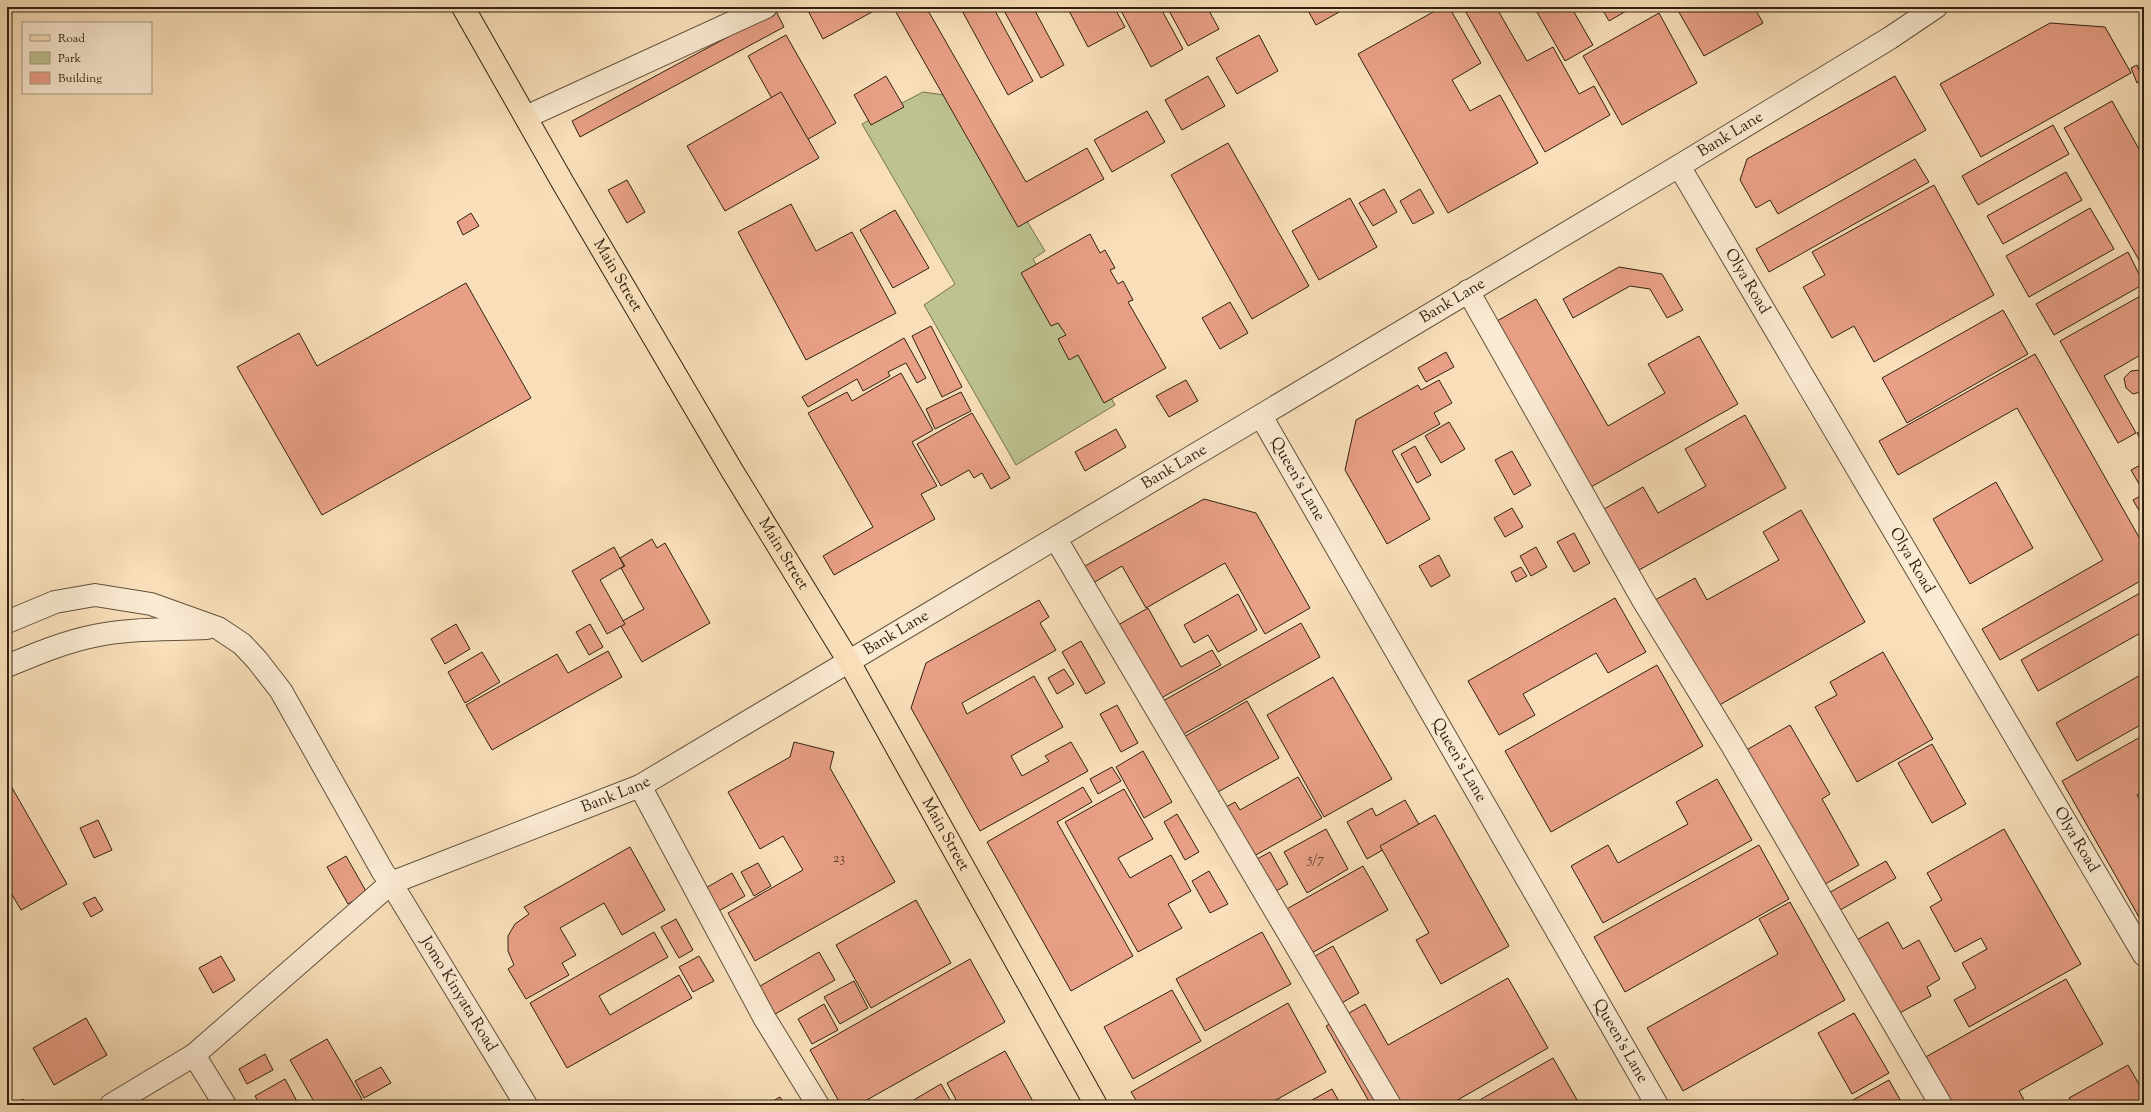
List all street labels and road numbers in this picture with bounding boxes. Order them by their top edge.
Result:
street label: Bank Lane [1694,106,1768,163]
street label: Main Street [587,235,648,317]
street label: Olya Road [1719,244,1775,319]
street label: Bank Lane [1415,273,1490,330]
street label: Queen's Lane [1264,433,1331,526]
street label: Bank Lane [1137,439,1212,496]
street label: Main Street [752,514,814,595]
street label: Olya Road [1883,523,1940,598]
street label: Bank Lane [859,605,933,662]
street label: Queen's Lane [1425,714,1492,807]
street label: Bank Lane [578,771,655,819]
street label: Main Street [916,794,975,876]
street label: Olya Road [2048,803,2104,877]
street label: Jomo Kinyata Road [414,931,503,1056]
street label: Queen's Lane [1587,995,1654,1088]

